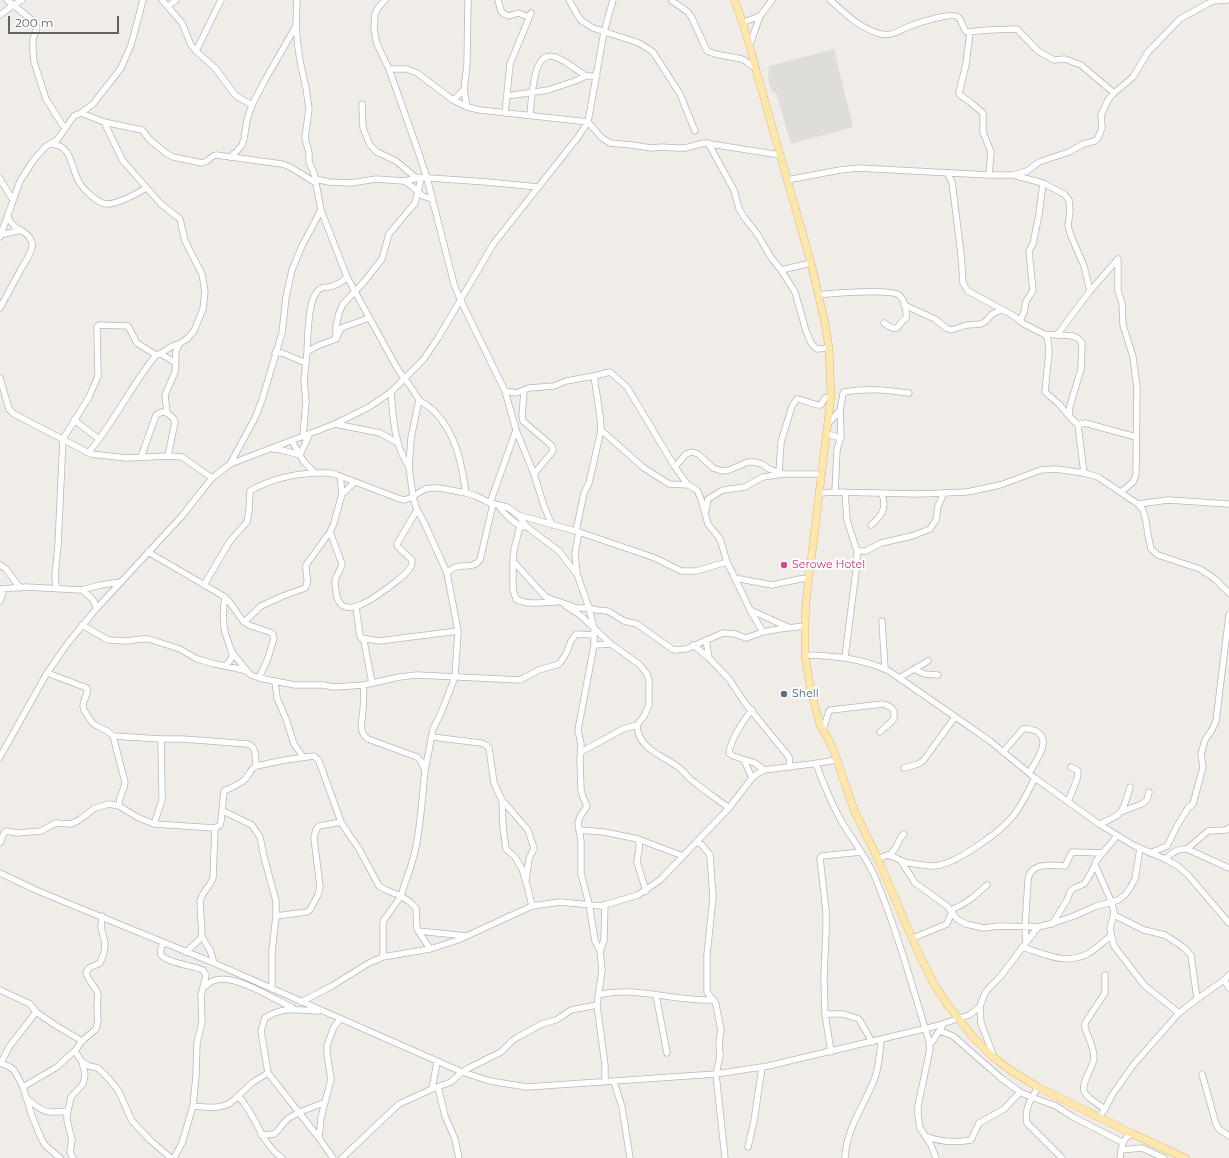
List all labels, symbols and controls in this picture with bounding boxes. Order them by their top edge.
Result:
scale bar [10,8,121,34]
text: 200 m [15,15,54,30]
place label: Serowe Hotel [792,558,865,572]
marker: Serowe Hotel [779,560,789,570]
place label: Shell [792,687,819,701]
marker: Shell [779,689,789,699]

